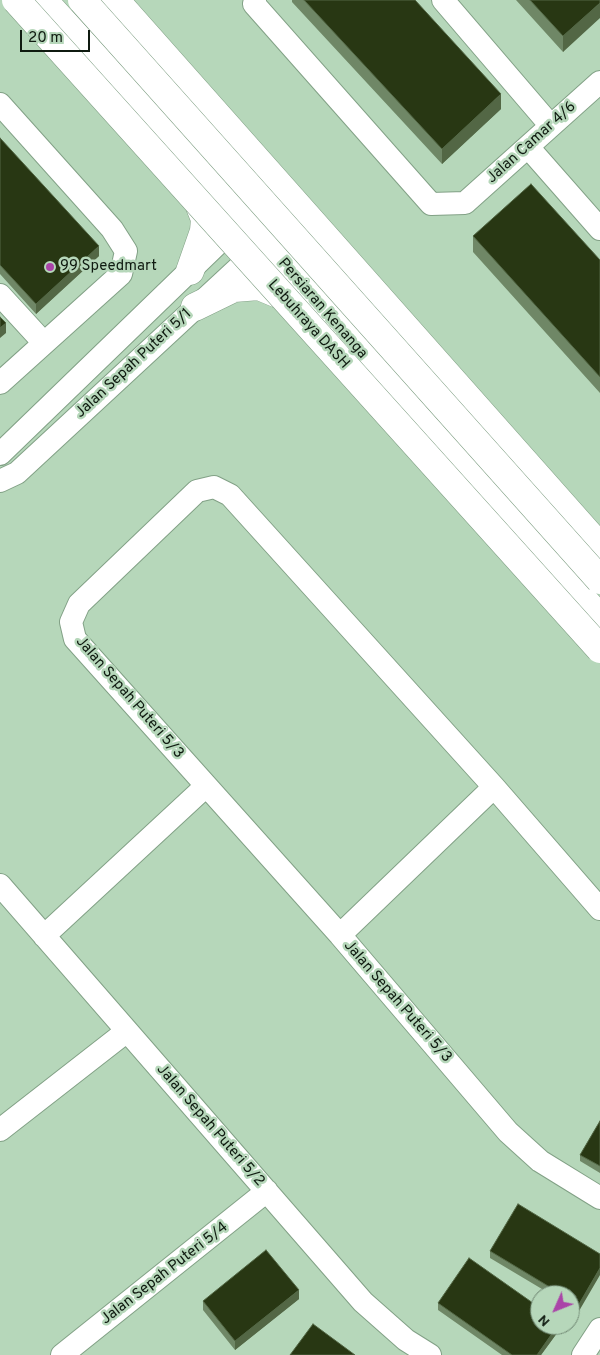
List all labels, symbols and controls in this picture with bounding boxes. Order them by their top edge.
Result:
scale bar [22,20,92,52]
text: 20 m [28,29,63,48]
street label: Jalan Camar 4/6 [484,98,580,188]
street label: Persiaran Kenanga [273,255,371,363]
place label: 99 Speedmart [60,258,157,276]
marker: 99 Speedmart [44,261,56,273]
street label: Lebuhraya DASH [263,277,353,373]
street label: Jalan Sepah Puteri 5/1 [72,305,196,423]
street label: Jalan Sepah Puteri 5/3 [71,633,187,763]
street label: Jalan Sepah Puteri 5/3 [339,937,455,1067]
street label: Jalan Sepah Puteri 5/2 [152,1061,268,1191]
street label: Jalan Sepah Puteri 5/4 [98,1219,232,1329]
north arrow [530,1285,580,1335]
text: N [535,1311,554,1330]

